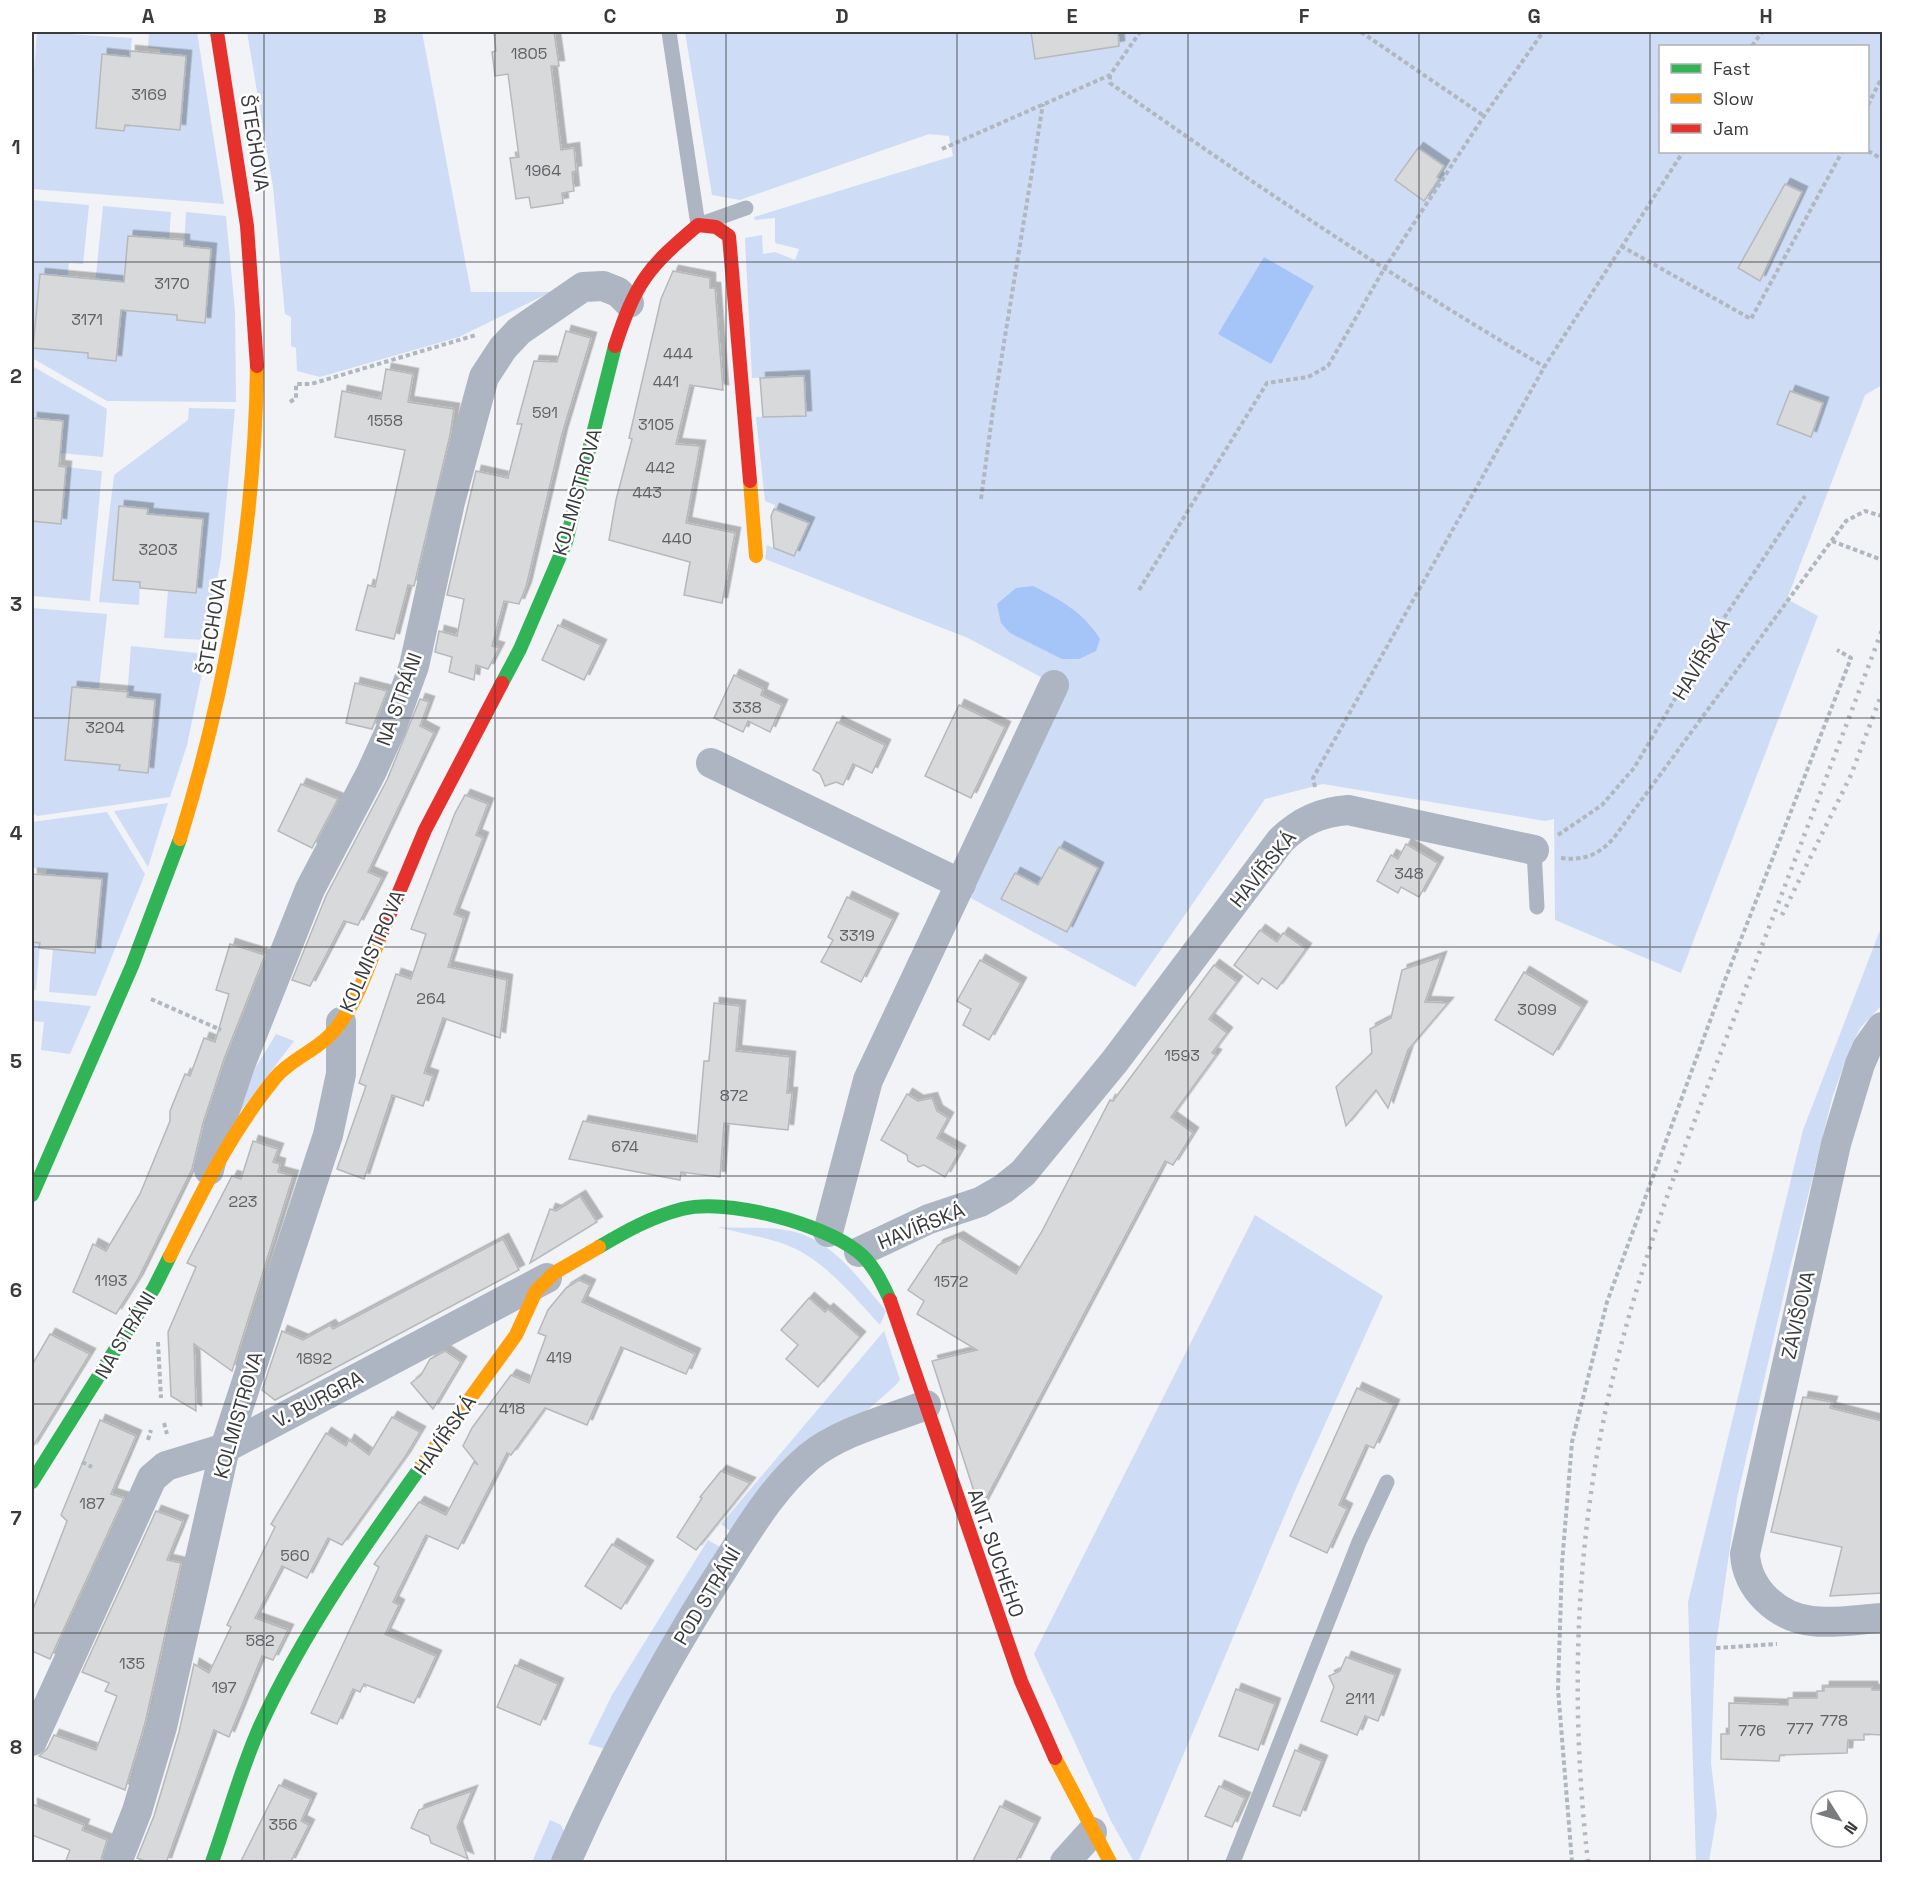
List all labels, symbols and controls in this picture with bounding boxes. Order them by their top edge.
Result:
text: A [142,3,155,29]
text: B [373,3,387,29]
text: C [604,3,617,29]
text: D [835,3,849,29]
text: E [1066,3,1078,29]
text: F [1299,3,1310,29]
text: G [1527,3,1541,29]
text: H [1759,3,1773,29]
house number: 1805 [511,43,547,64]
legend [1659,45,1869,153]
text: Fast [1713,57,1750,80]
house number: 3169 [131,84,167,105]
text: Slow [1713,87,1754,110]
street label: ŠTECHOVA [235,93,276,194]
text: Jam [1713,117,1749,140]
text: 1 [11,134,21,160]
house number: 1964 [525,160,561,181]
house number: 3170 [154,273,190,294]
house number: 3171 [71,309,103,330]
house number: 444 [663,343,693,364]
text: 2 [10,363,22,389]
house number: 441 [653,371,679,392]
house number: 591 [532,402,558,423]
house number: 1558 [367,410,403,431]
house number: 3105 [638,414,674,435]
street label: KOLMISTROVA [546,425,608,559]
house number: 442 [645,457,675,478]
house number: 443 [632,482,662,503]
house number: 440 [662,528,692,549]
house number: 3203 [138,539,178,560]
street label: ŠTECHOVA [192,575,233,676]
text: 3 [10,591,22,617]
street label: HAVÍŘSKÁ [1666,613,1736,705]
street label: NA STRÁNI [370,649,428,749]
house number: 338 [732,697,762,718]
house number: 3204 [85,717,125,738]
text: 4 [10,820,23,846]
street label: HAVÍŘSKÁ [1224,825,1302,913]
house number: 348 [1394,863,1424,884]
street label: KOLMISTROVA [333,885,411,1016]
house number: 3319 [839,925,875,946]
house number: 264 [416,988,446,1009]
house number: 3099 [1517,999,1557,1020]
house number: 1593 [1164,1045,1200,1066]
text: 5 [10,1048,22,1074]
house number: 872 [720,1085,748,1106]
house number: 674 [611,1136,639,1157]
house number: 223 [229,1191,257,1212]
street label: HAVÍŘSKÁ [874,1197,969,1255]
street label: ZÁVIŠOVA [1775,1268,1821,1362]
house number: 1193 [95,1270,127,1291]
house number: 1572 [934,1271,968,1292]
text: 6 [10,1277,22,1303]
street label: NA STRÁNI [89,1286,161,1384]
house number: 419 [546,1347,572,1368]
street label: KOLMISTROVA [207,1348,269,1482]
house number: 1892 [296,1348,332,1369]
street label: V. BURGRA [269,1364,368,1433]
street label: HAVÍŘSKÁ [408,1390,482,1480]
house number: 418 [499,1398,525,1419]
street label: ANT. SUCHÉHO [962,1485,1030,1621]
house number: 187 [79,1493,105,1514]
text: 7 [10,1505,22,1531]
street label: POD STRÁNÍ [668,1542,747,1650]
house number: 560 [280,1545,310,1566]
house number: 582 [245,1630,275,1651]
house number: 135 [119,1653,145,1674]
house number: 197 [211,1677,237,1698]
house number: 2111 [1345,1688,1375,1709]
house number: 778 [1820,1710,1848,1731]
house number: 777 [1786,1718,1814,1739]
house number: 776 [1738,1720,1766,1741]
text: 8 [10,1734,22,1760]
north arrow [1809,1789,1869,1849]
house number: 356 [268,1814,298,1835]
text: N [1839,1817,1862,1838]

